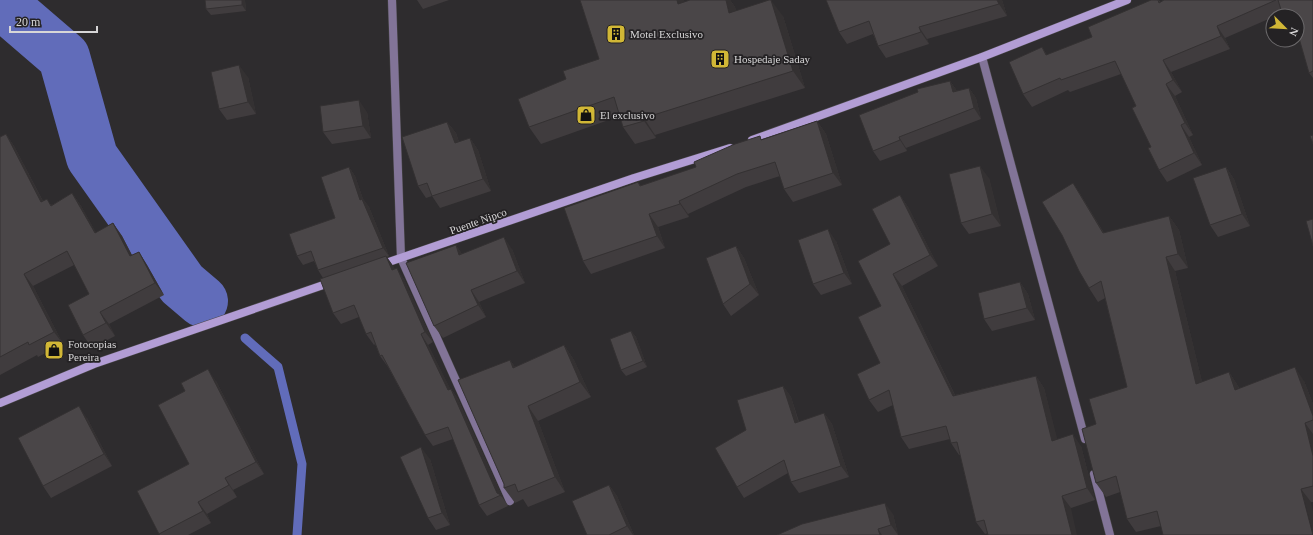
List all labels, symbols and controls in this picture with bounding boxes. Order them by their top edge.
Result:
scale bar [10,8,97,34]
north arrow [1265,8,1305,48]
text: 20 m [16,15,41,29]
building icon: Motel Exclusivo [605,23,627,45]
text: N [1287,26,1301,38]
place label: Motel Exclusivo [630,28,704,40]
building icon: Hospedaje Saday [709,48,731,70]
place label: Hospedaje Saday [734,53,811,65]
shop icon: El exclusivo [575,104,597,126]
place label: El exclusivo [600,109,655,121]
street label: Puente Nipco [448,205,509,236]
place label: Fotocopias Pereira [68,338,116,363]
shop icon: Fotocopias Pereira [43,339,65,361]

